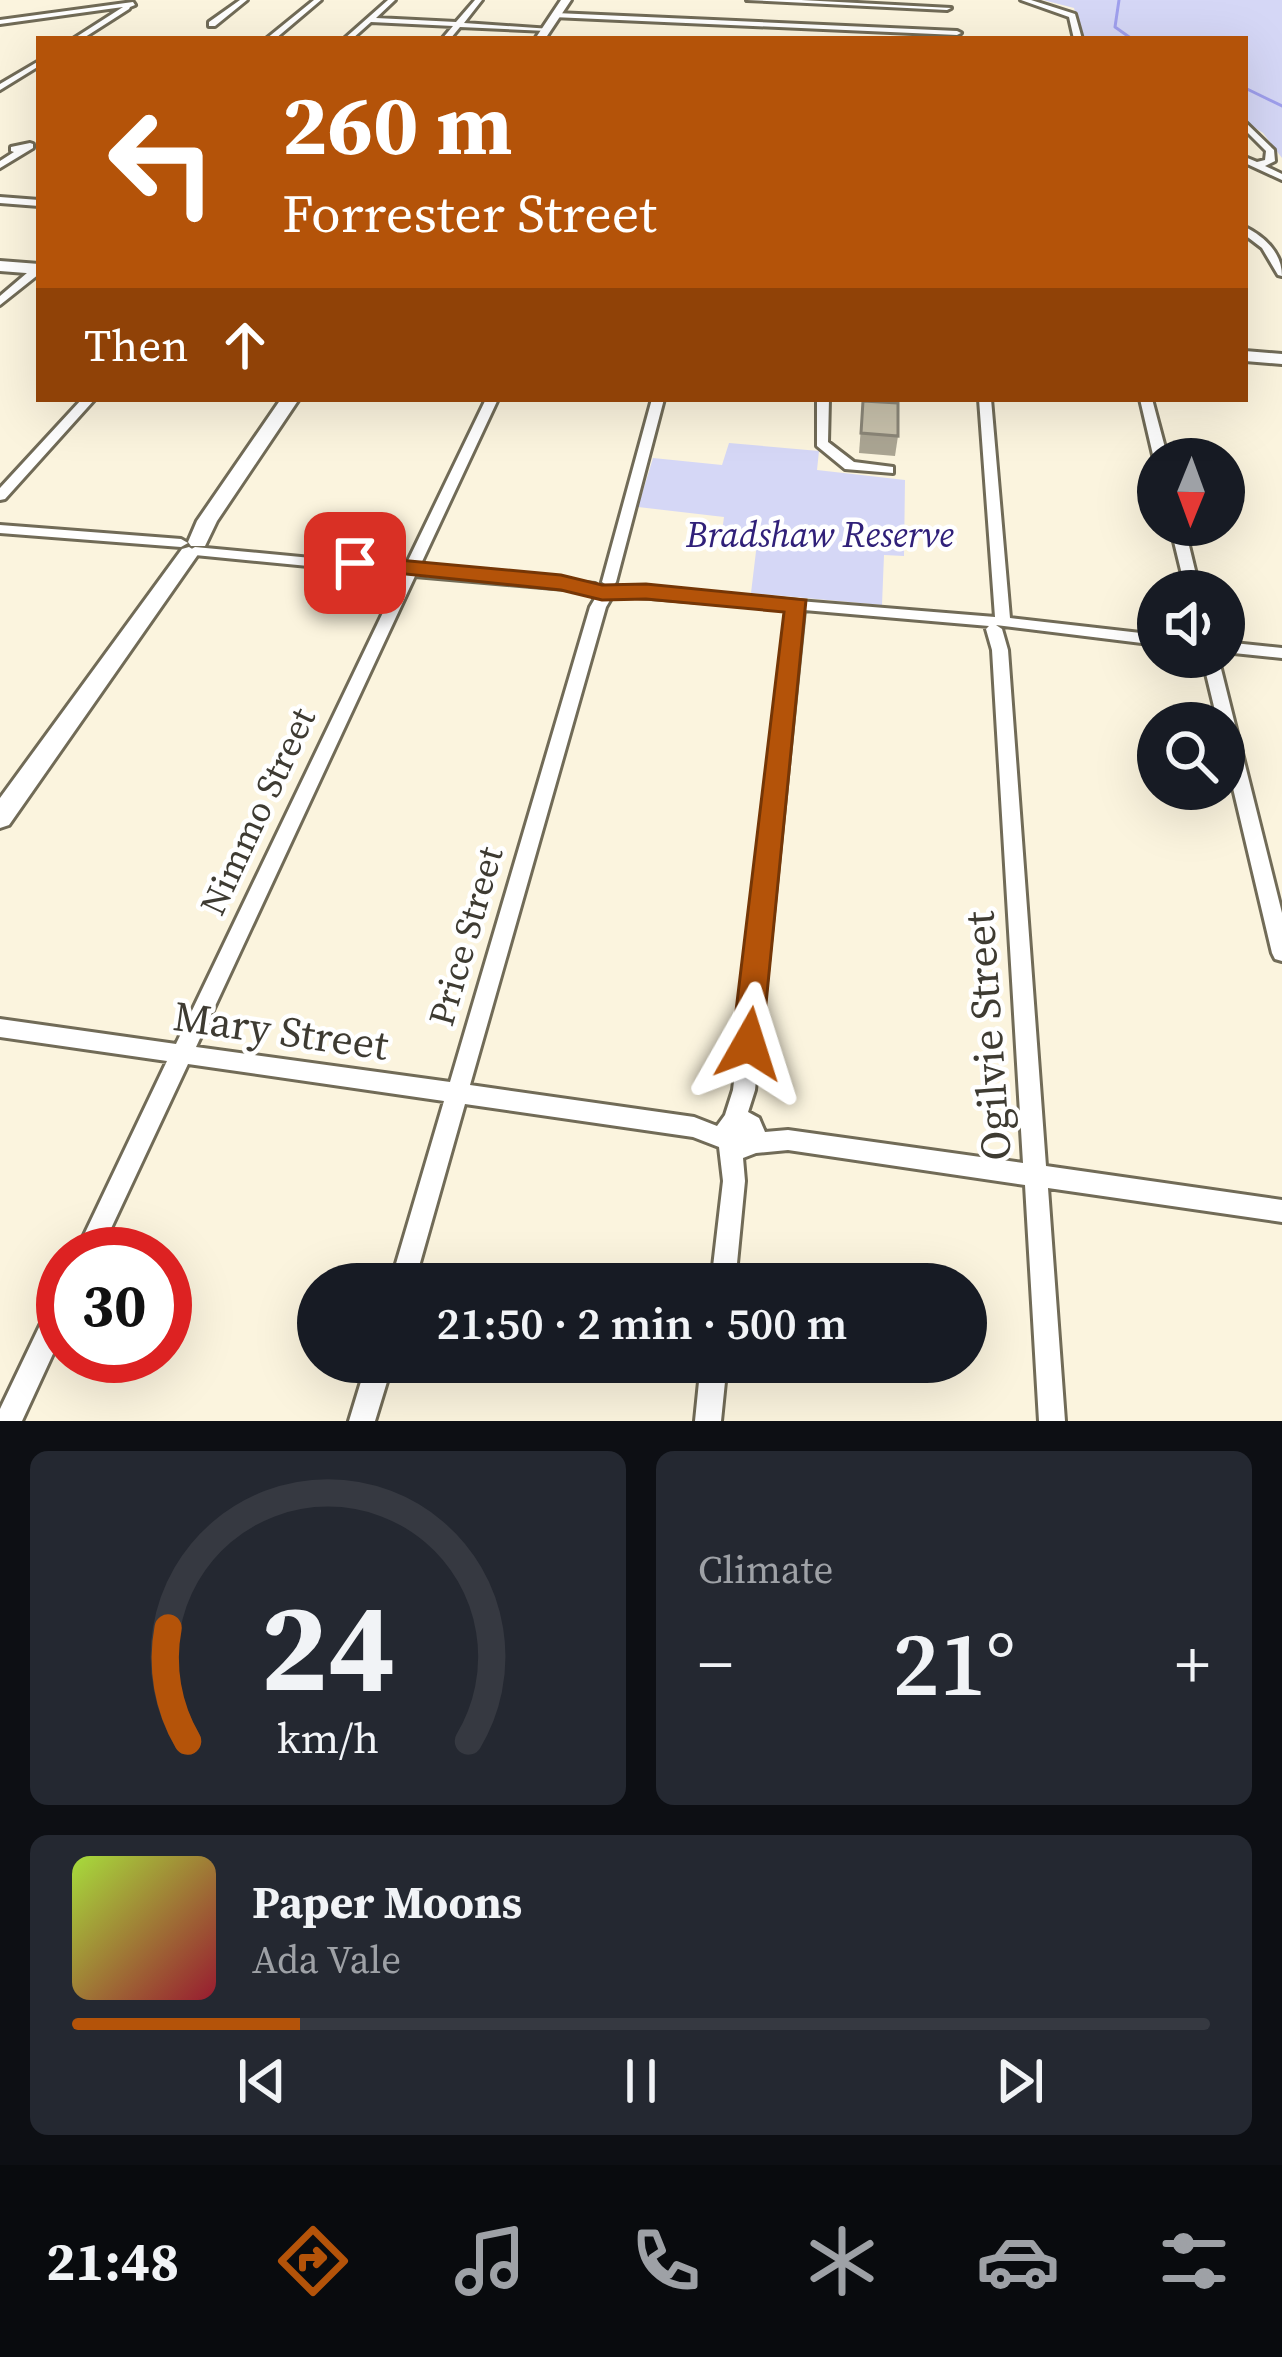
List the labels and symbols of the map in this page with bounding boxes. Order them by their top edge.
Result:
north arrow [1137,438,1245,546]
park label: Bradshaw Reserve [685,510,954,559]
pin [304,512,406,614]
street label: Nimmo Street [188,699,327,923]
street label: Price Street [417,841,514,1031]
street label: Ogilvie Street [949,909,1025,1163]
position arrow [686,981,812,1107]
street label: Mary Street [170,986,392,1074]
speed limit sign: 30 [36,1227,192,1383]

